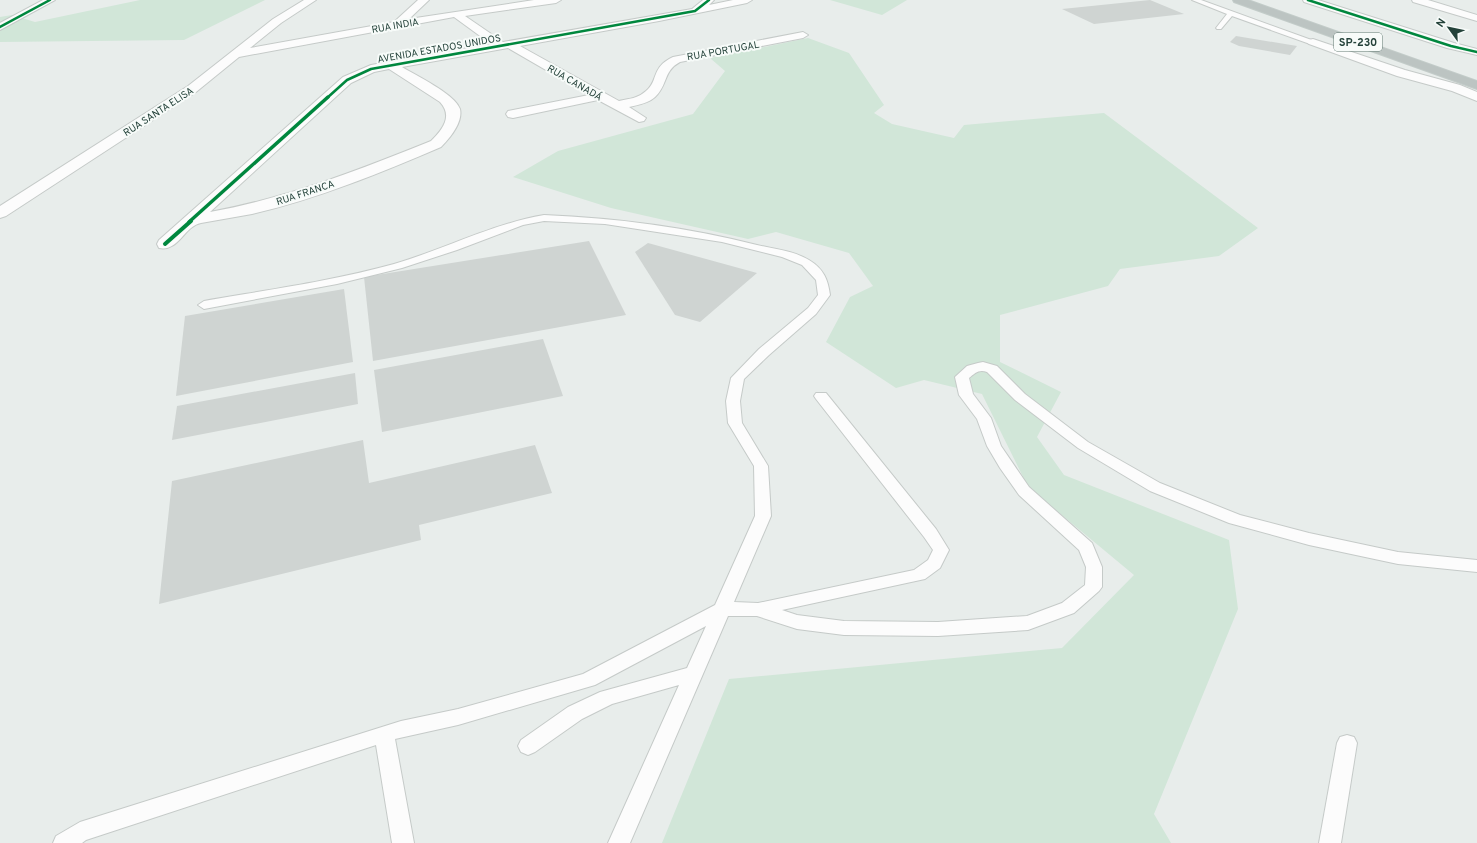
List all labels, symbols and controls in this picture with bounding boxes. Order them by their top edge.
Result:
north arrow [1429,8,1469,48]
street label: RUA INDIA [371,16,420,37]
text: N [1433,16,1449,30]
street label: AVENIDA ESTADOS UNIDOS [376,32,502,67]
road number: SP-230 [1334,33,1382,51]
street label: RUA PORTUGAL [686,39,761,64]
street label: RUA CANADÁ [544,62,604,104]
street label: RUA SANTA ELISA [121,85,197,140]
street label: RUA FRANCA [275,178,336,209]

